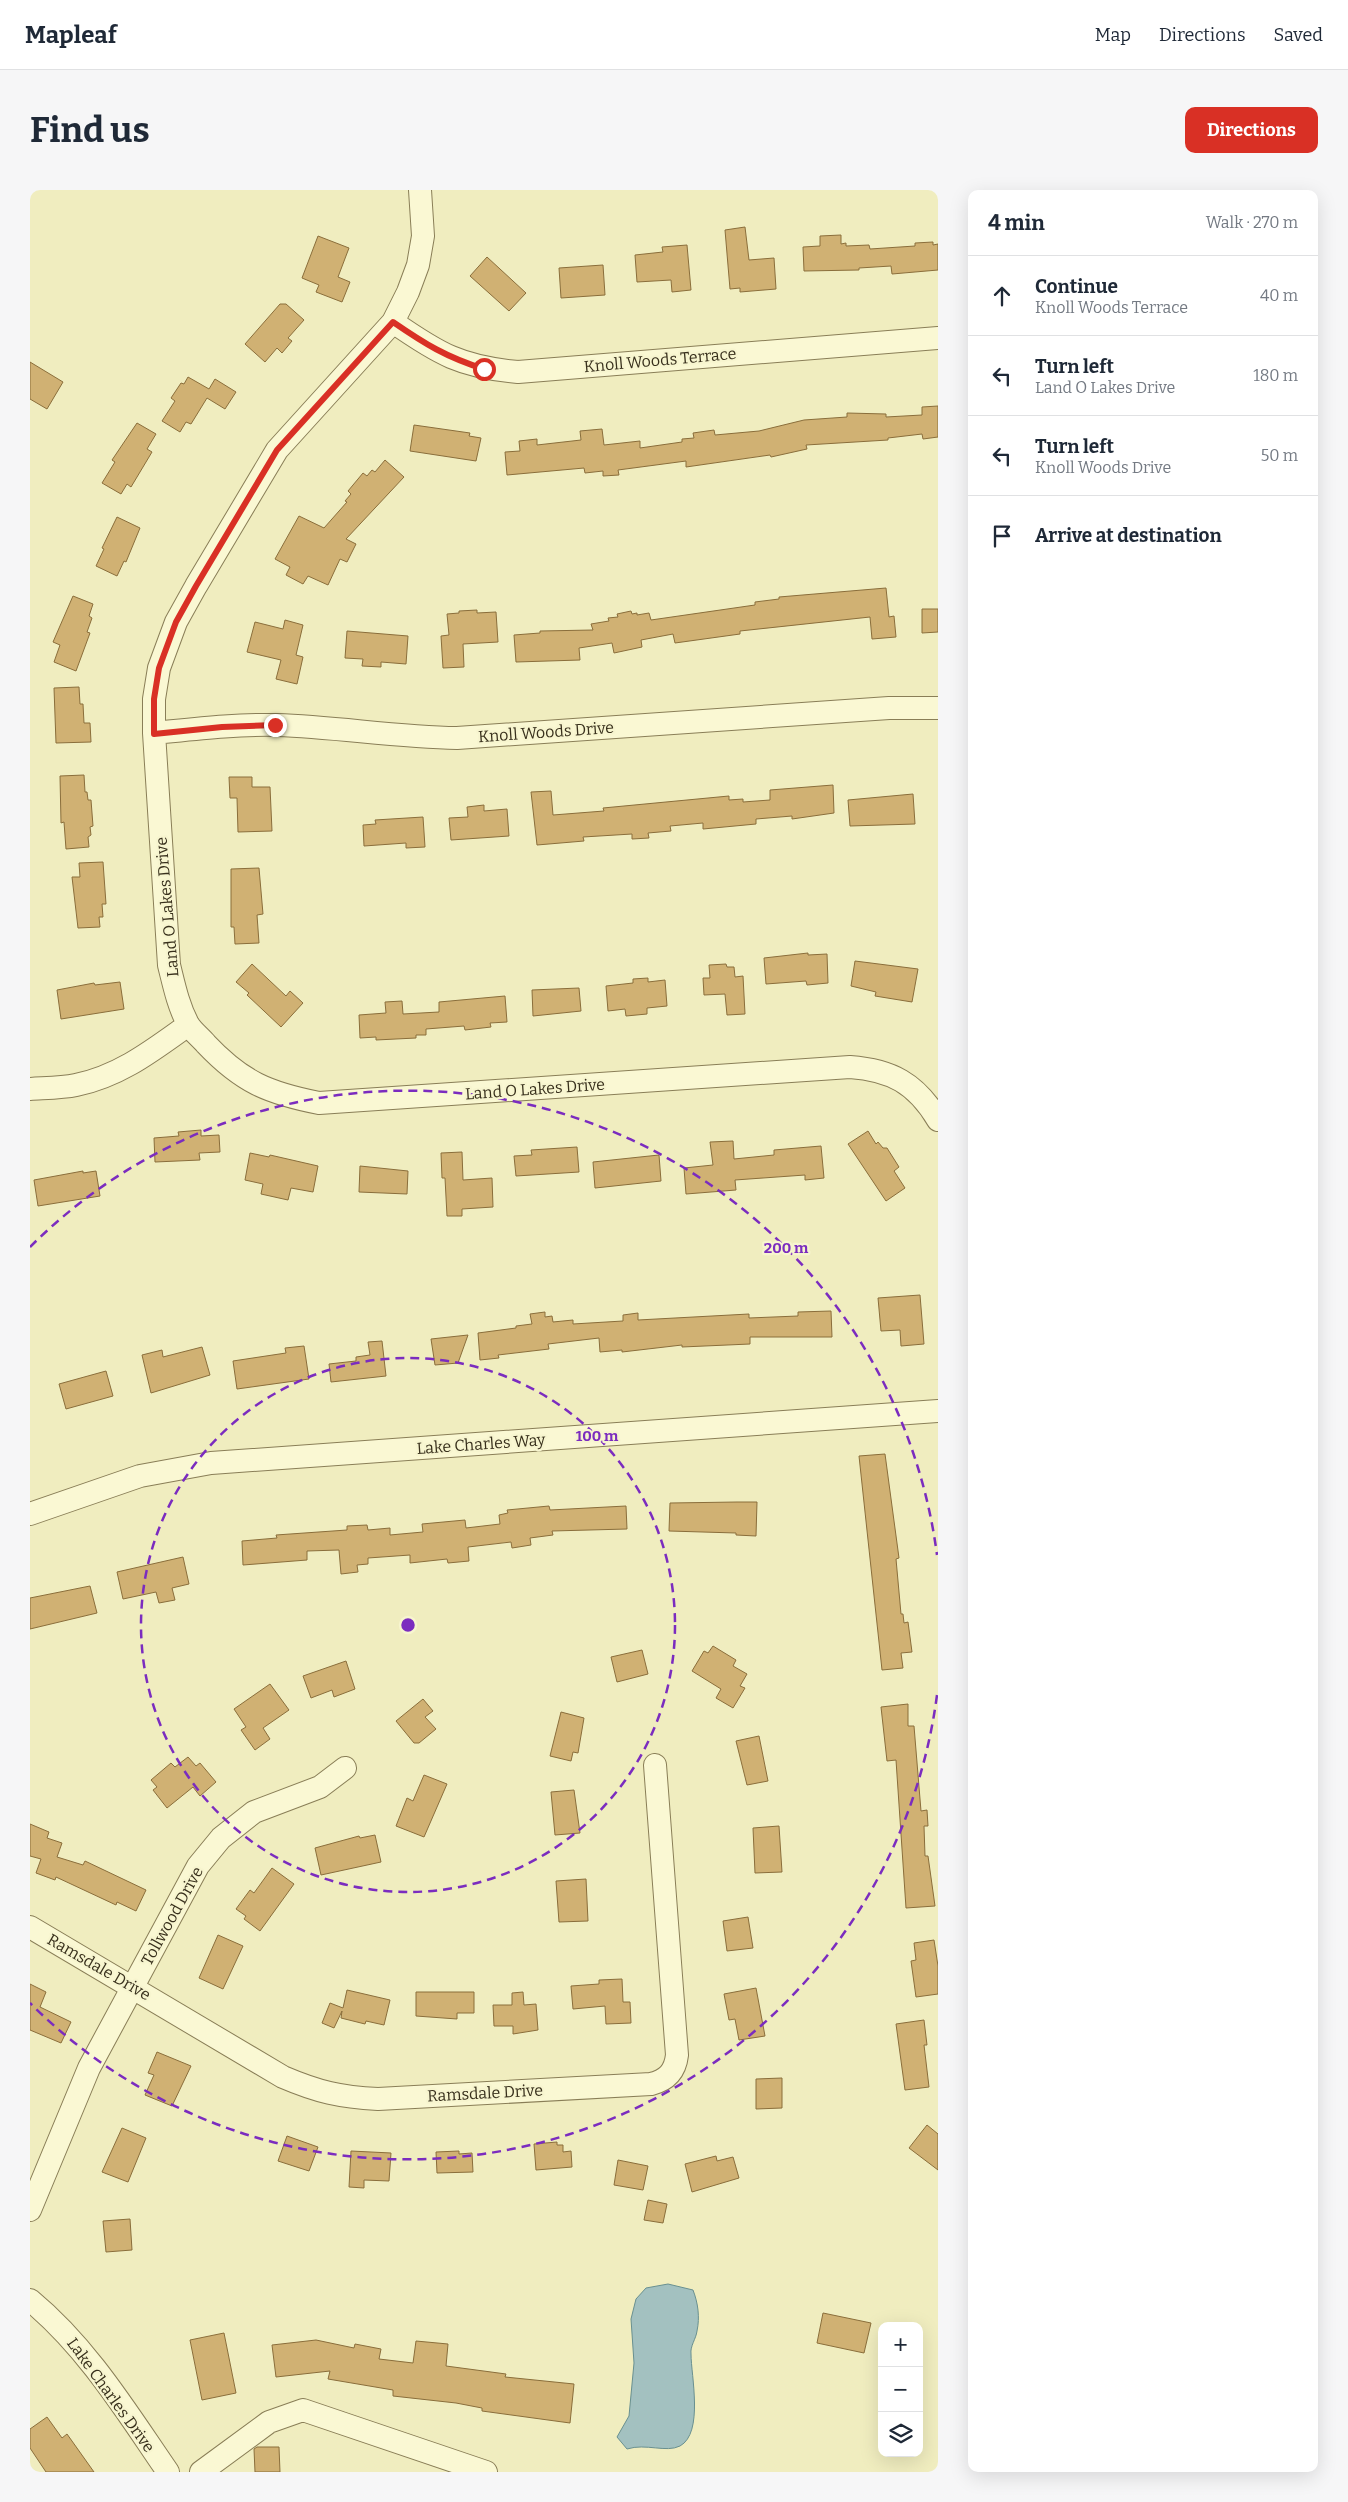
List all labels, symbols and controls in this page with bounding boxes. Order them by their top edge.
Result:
text: Mapleaf [25,21,117,49]
text: Map [1095,24,1131,46]
text: Directions [1159,24,1246,46]
text: Saved [1274,24,1323,46]
button: Directions [1185,107,1318,153]
text: Find us [30,109,150,151]
text: 4 min [988,210,1045,236]
text: Walk · 270 m [1206,213,1298,232]
text: Continue [1035,275,1118,298]
icon: ahead [988,282,1016,310]
text: 40 m [1260,286,1298,305]
text: Knoll Woods Terrace [1035,298,1188,317]
street label: Knoll Woods Terrace [583,344,737,376]
text: Turn left [1035,355,1114,378]
route start [473,358,496,381]
icon: left [988,362,1016,390]
text: 180 m [1253,366,1298,385]
text: Land O Lakes Drive [1035,378,1175,397]
text: Turn left [1035,435,1114,458]
icon: left [988,442,1016,470]
text: 50 m [1261,446,1298,465]
text: Knoll Woods Drive [1035,458,1171,477]
icon: arrive [988,522,1016,550]
text: Arrive at destination [1035,524,1222,547]
route end [264,714,287,737]
street label: Knoll Woods Drive [477,718,615,746]
street label: Land O Lakes Drive [151,836,183,978]
street label: Land O Lakes Drive [464,1075,606,1103]
text: 200 m [764,1239,809,1257]
text: 100 m [576,1427,619,1445]
street label: Lake Charles Way [416,1430,547,1458]
centre of rings [399,1616,417,1634]
street label: Tollwood Drive [137,1863,207,1969]
street label: Ramsdale Drive [44,1930,154,2004]
street label: Ramsdale Drive [427,2080,543,2106]
map controls [878,2322,923,2457]
button: + [878,2322,923,2367]
street label: Lake Charles Drive [63,2334,159,2456]
button: − [878,2367,923,2412]
button: layers [878,2412,923,2457]

